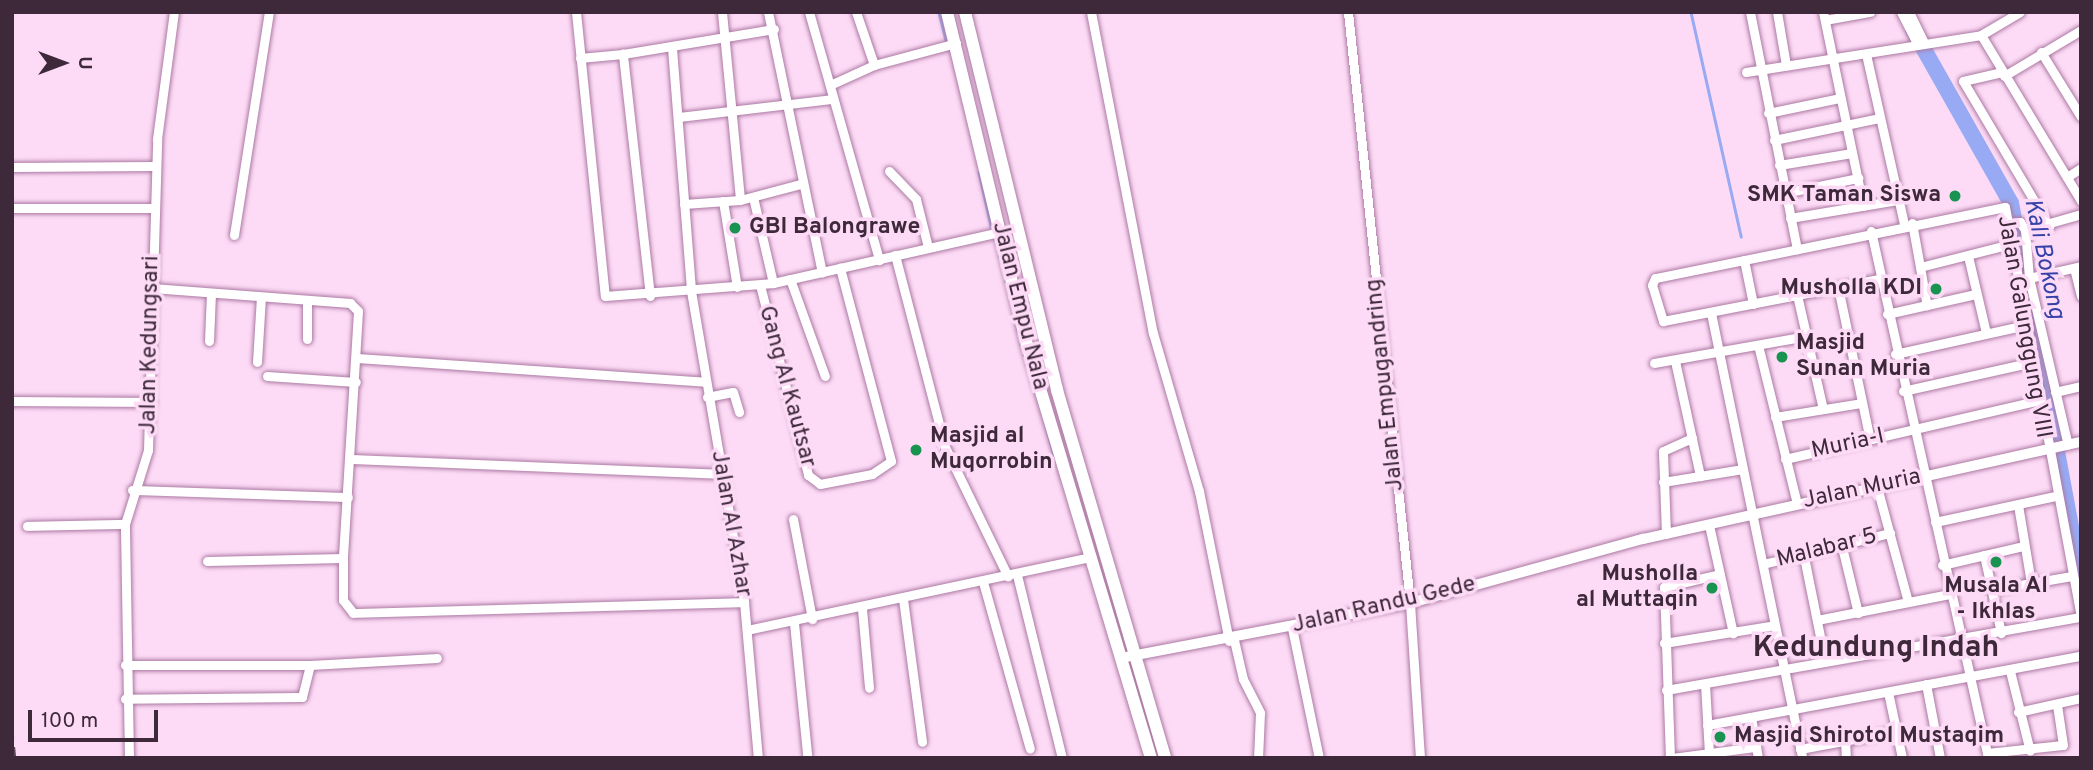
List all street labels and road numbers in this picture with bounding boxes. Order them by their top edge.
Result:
street label: Jalan Galunggung VIII [1990,213,2056,441]
street label: Jalan Empu Nala [985,219,1053,393]
street label: Jalan Kedungsari [136,255,166,435]
street label: Jalan Empugandring [1361,277,1411,493]
street label: Gang Al Kautsar [751,303,821,471]
street label: Muria-I [1809,424,1887,466]
street label: Jalan Al Azhar [703,448,757,600]
street label: Jalan Muria [1801,464,1923,516]
street label: Malabar 5 [1774,523,1880,575]
street label: Jalan Randu Gede [1290,571,1478,641]

